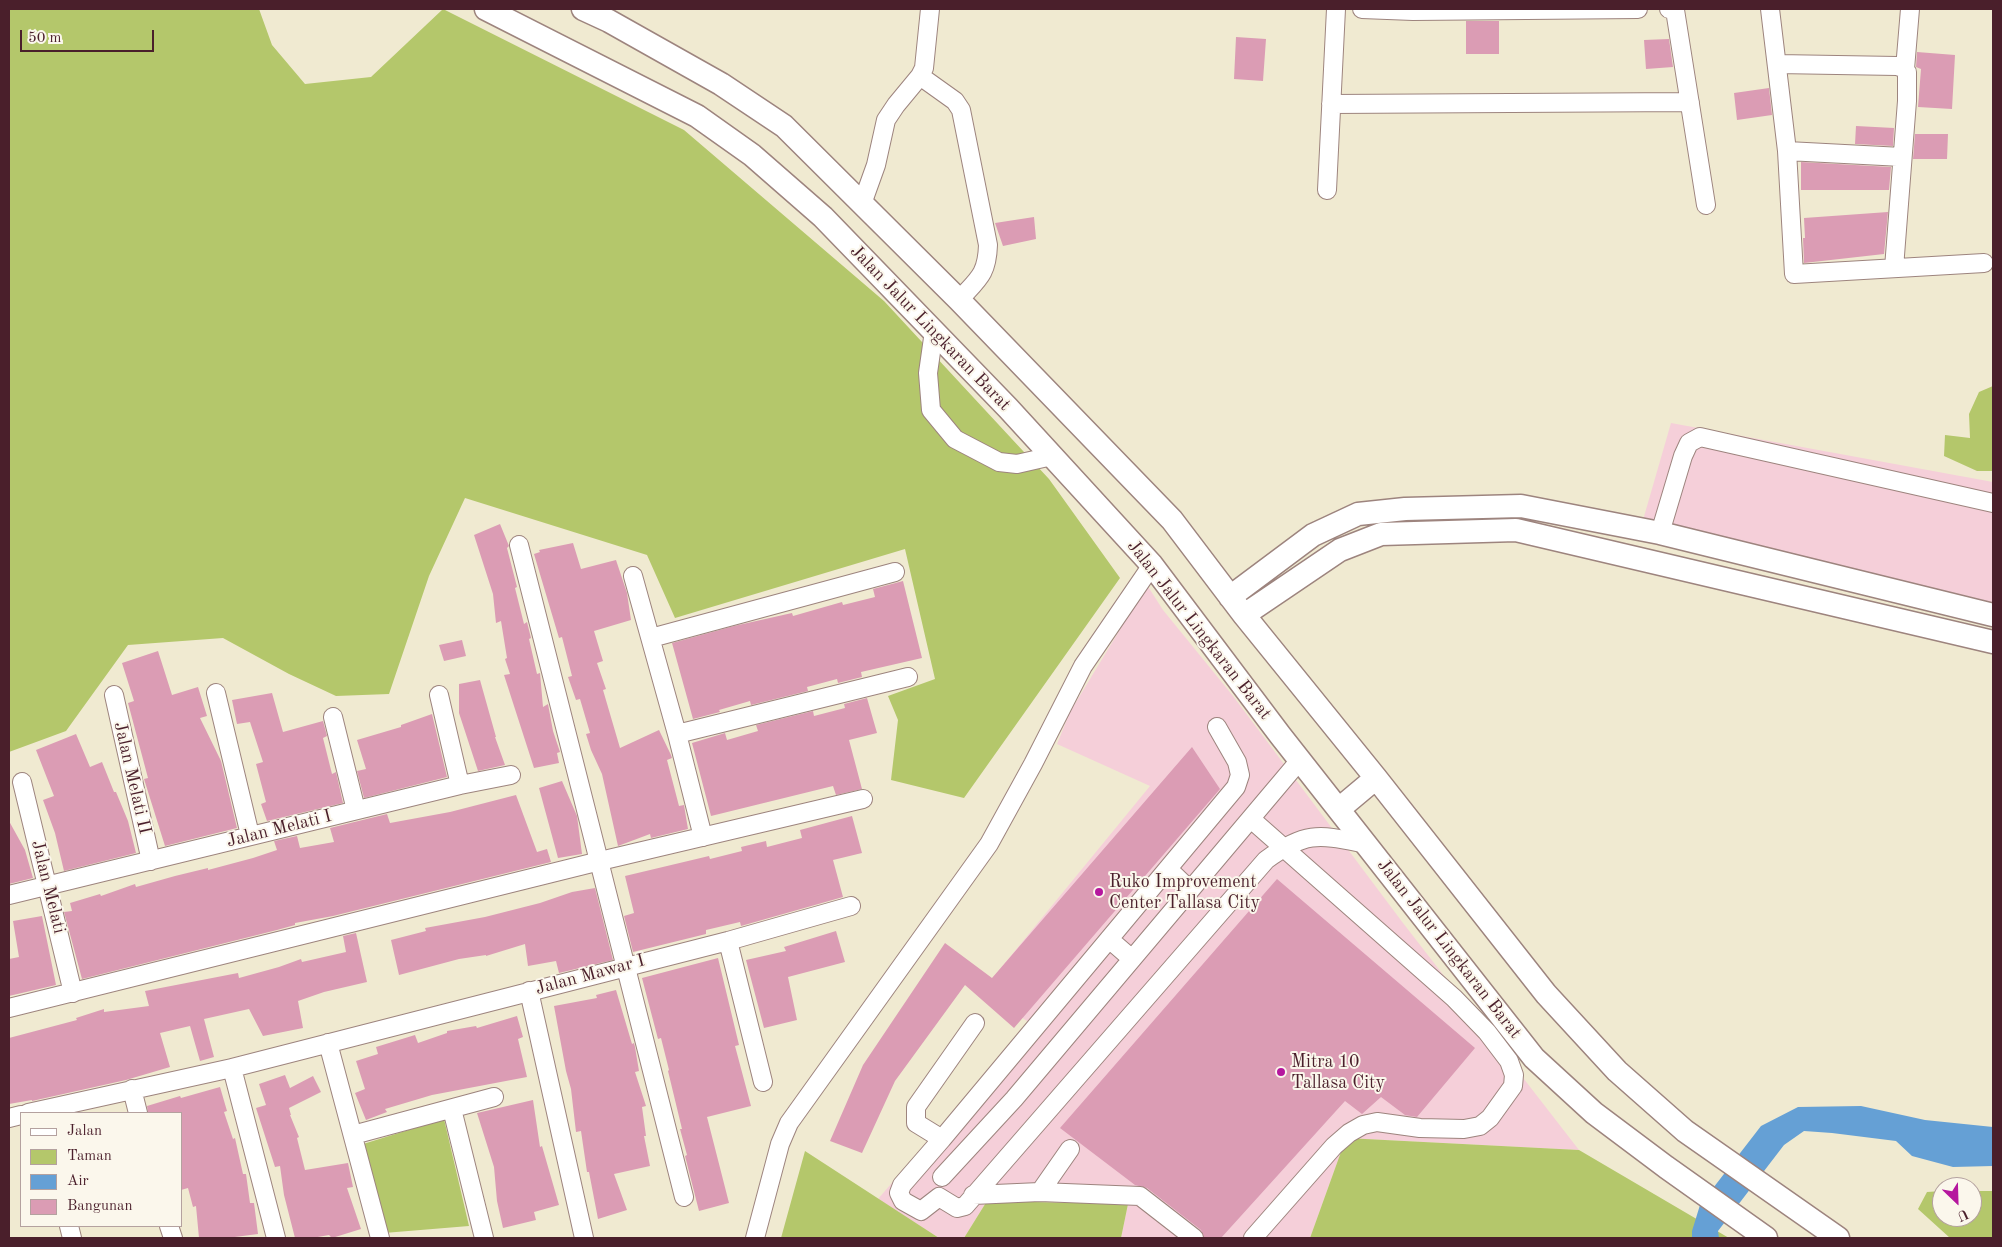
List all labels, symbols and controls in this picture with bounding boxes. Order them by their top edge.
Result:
scale bar [22,20,156,52]
text: 50 m [28,31,62,46]
street label: Jalan Jalur Lingkaran Barat [845,241,1015,415]
street label: Jalan Jalur Lingkaran Barat [1122,536,1276,724]
street label: Jalan Melati II [109,720,155,836]
street label: Jalan Melati I [224,806,334,852]
street label: Jalan Melati [26,838,70,936]
street label: Jalan Jalur Lingkaran Barat [1372,855,1526,1043]
place label: Ruko Improvement Center Tallasa City [1109,871,1260,914]
marker: Ruko Improvement Center Tallasa City [1093,886,1105,898]
street label: Jalan Mawar I [533,950,647,1000]
place label: Mitra 10 Tallasa City [1291,1051,1385,1094]
marker: Mitra 10 Tallasa City [1275,1066,1287,1078]
legend [20,1112,182,1227]
text: Jalan [67,1124,102,1139]
text: Taman [67,1149,112,1164]
text: Air [67,1174,89,1189]
north arrow [1932,1177,1982,1227]
text: Bangunan [67,1199,133,1214]
text: U [1955,1206,1971,1223]

